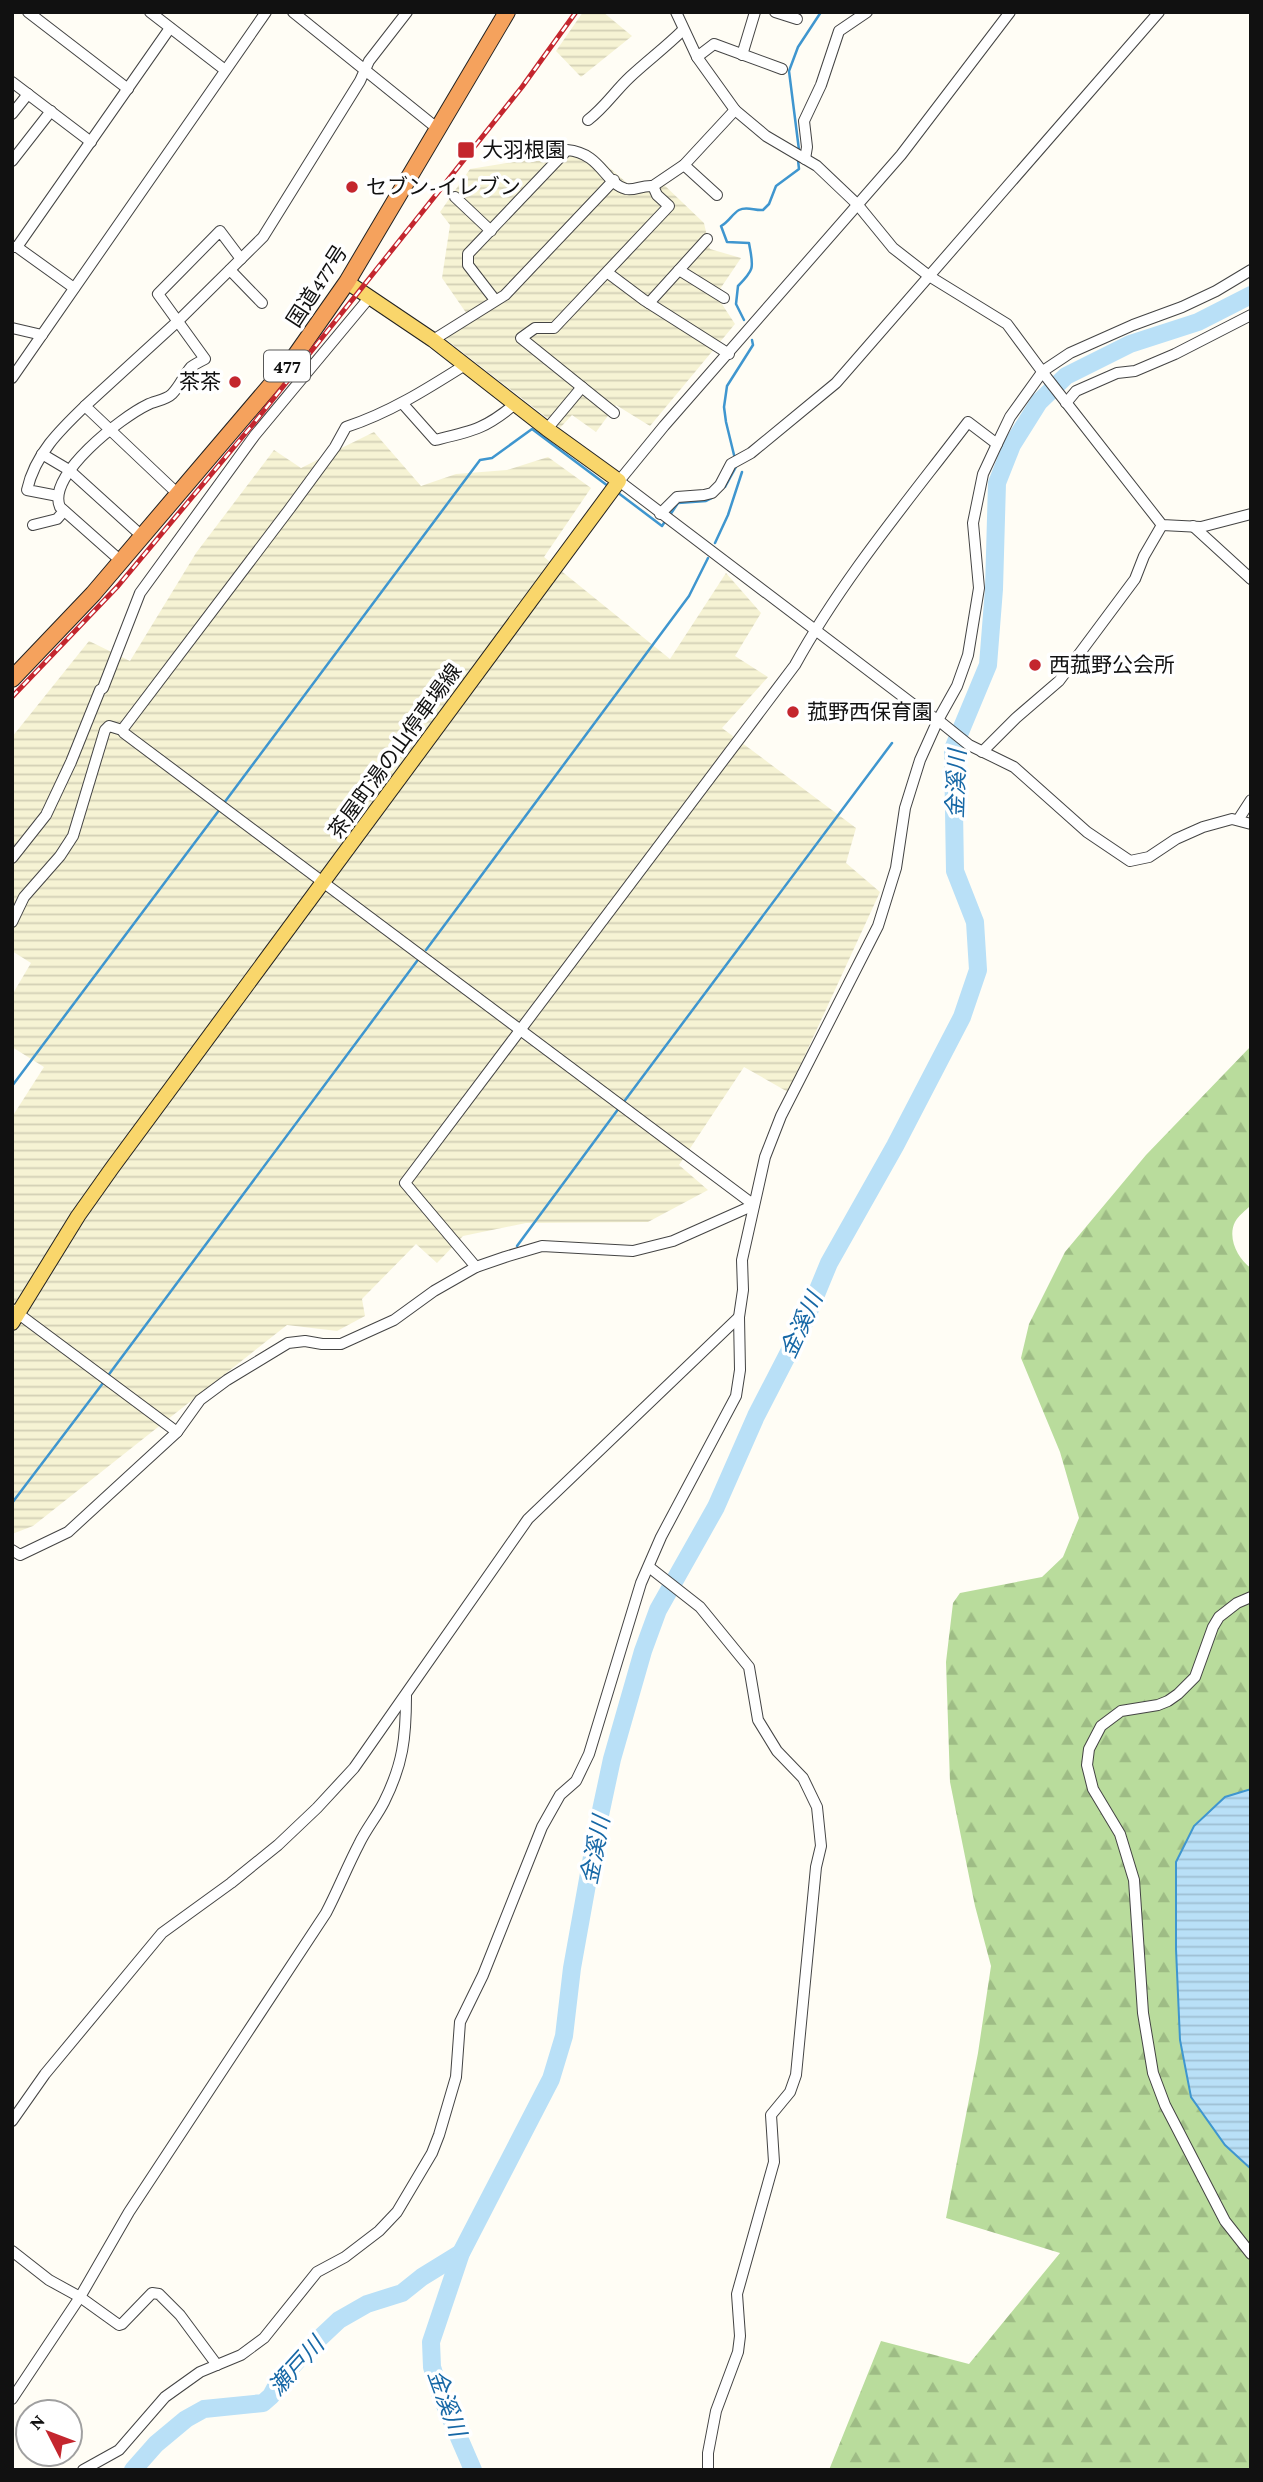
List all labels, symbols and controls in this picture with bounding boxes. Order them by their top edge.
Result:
place label: 大羽根園 [482,138,566,162]
marker: 大羽根園 [456,140,476,160]
place label: セブン-イレブン [366,175,521,199]
marker: セブン-イレブン [344,179,360,195]
street label: 国道477号 [282,241,352,331]
road number: 477 [264,350,310,382]
place label: 茶茶 [179,370,221,394]
marker: 茶茶 [227,374,243,390]
place label: 西菰野公会所 [1049,653,1175,677]
marker: 西菰野公会所 [1027,657,1043,673]
street label: 茶屋町湯の山停車場線 [324,659,466,843]
place label: 菰野西保育園 [807,700,933,724]
marker: 菰野西保育園 [785,704,801,720]
water label: 金溪川 [942,746,970,819]
water label: 金溪川 [775,1286,829,1362]
water label: 金溪川 [576,1811,615,1886]
water label: 瀬戸川 [263,2329,331,2400]
water label: 金溪川 [423,2366,472,2443]
north arrow [14,2398,84,2468]
text: N [25,2410,49,2434]

